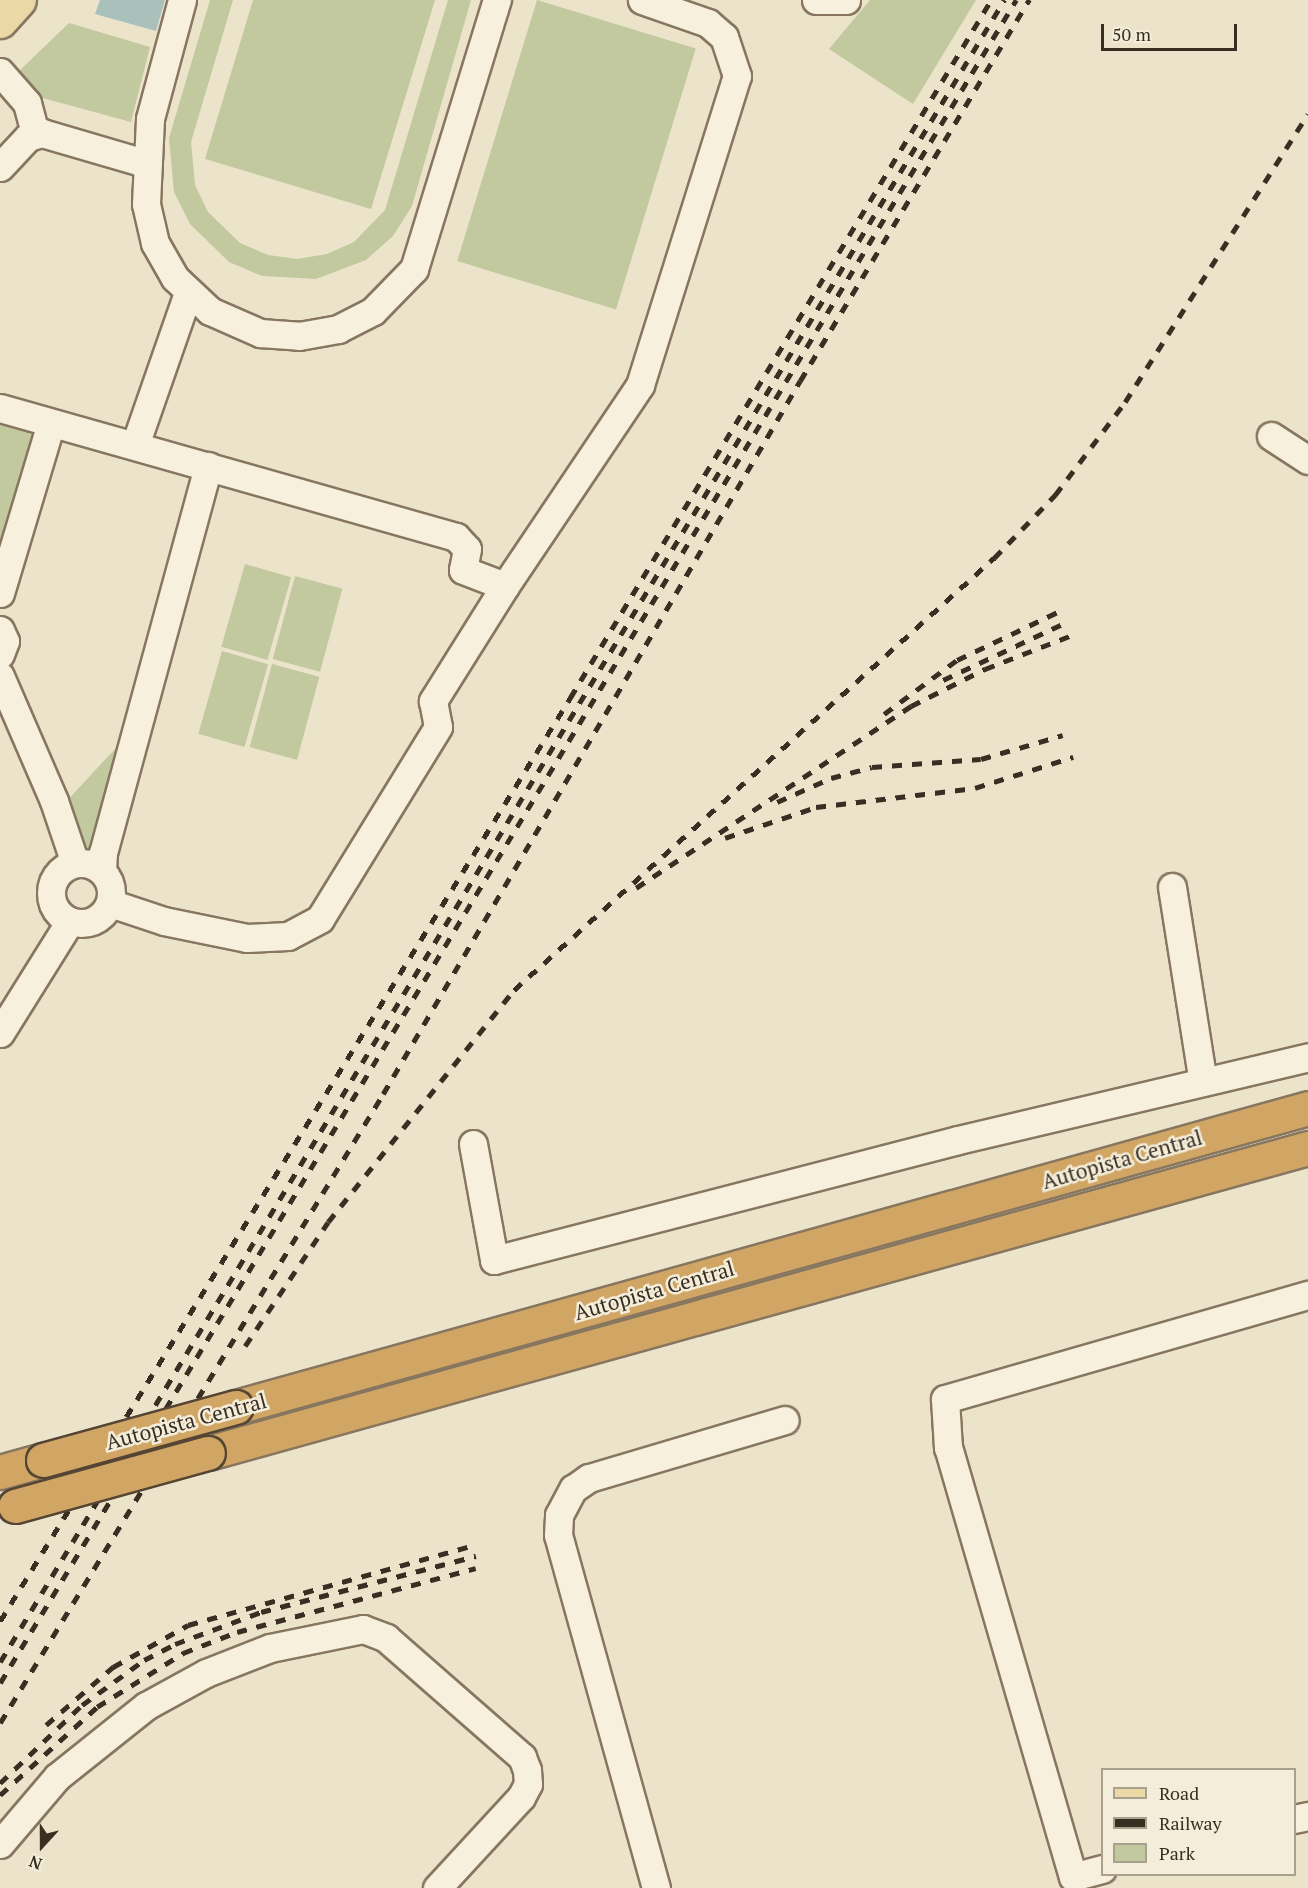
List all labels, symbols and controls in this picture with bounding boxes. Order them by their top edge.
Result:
scale bar [1104,12,1240,50]
text: 50 m [1112,22,1151,46]
street label: Autopista Central [1039,1124,1205,1194]
street label: Autopista Central [571,1255,737,1325]
street label: Autopista Central [103,1387,269,1455]
legend [1101,1768,1296,1876]
text: Road [1159,1781,1199,1805]
text: Railway [1159,1811,1222,1835]
north arrow [12,1816,72,1876]
text: Park [1159,1841,1195,1865]
text: N [26,1850,45,1875]

